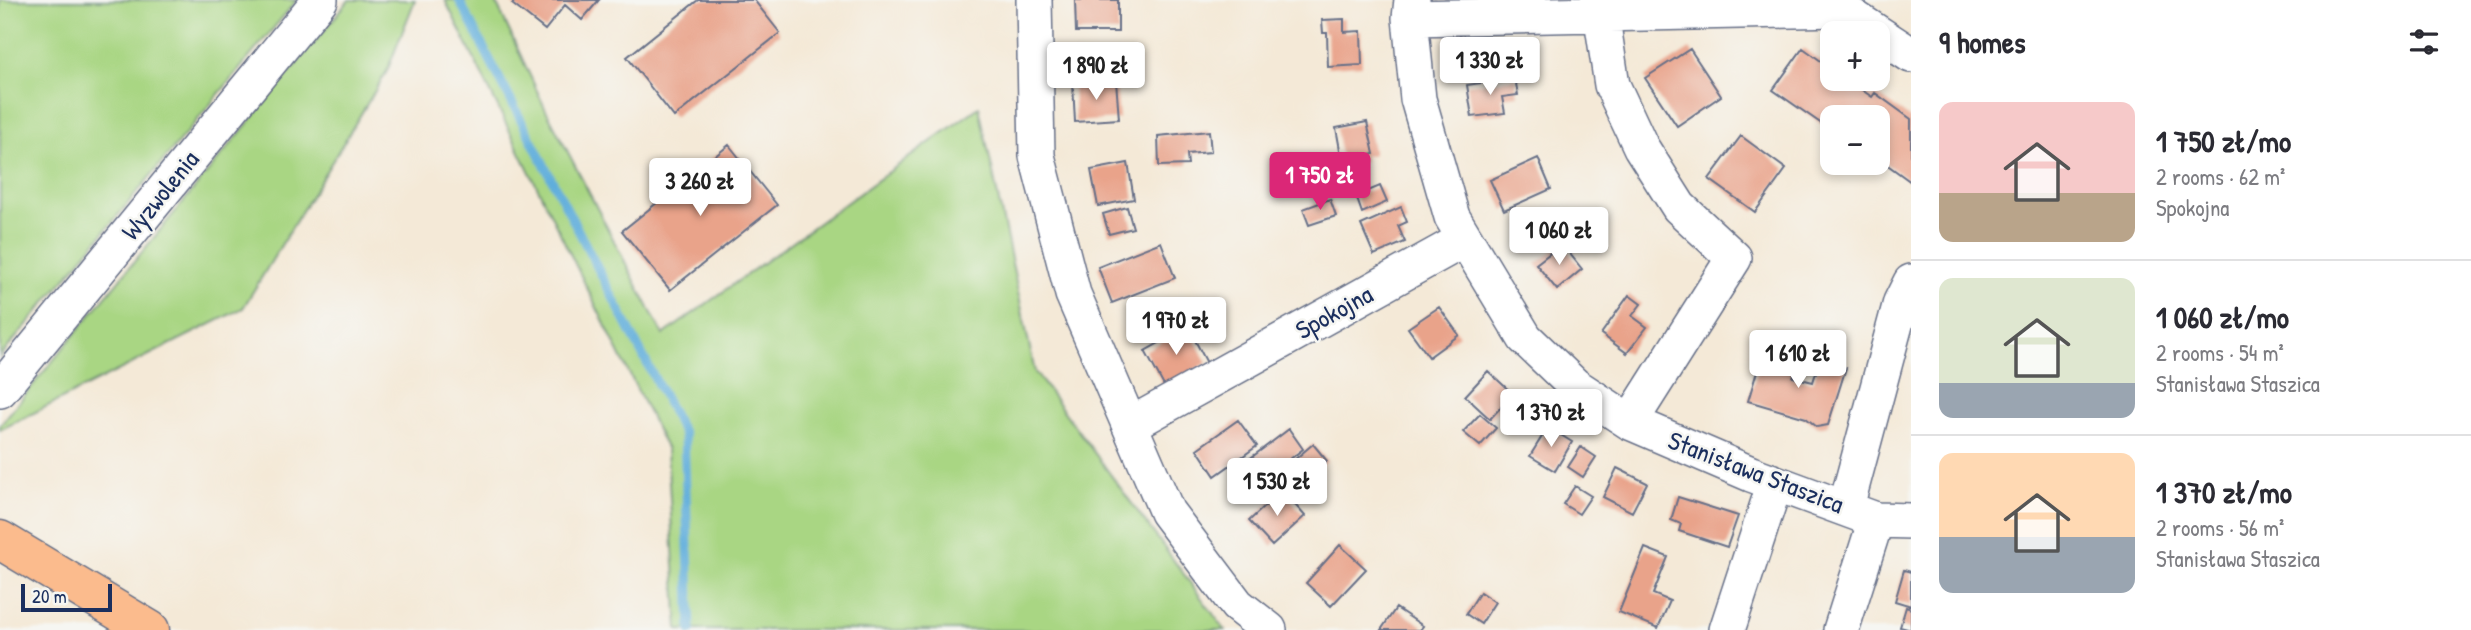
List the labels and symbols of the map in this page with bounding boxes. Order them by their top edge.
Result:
pin: 1 330 zł [1418,38,1562,97]
pin: 1 890 zł [1024,42,1168,102]
street label: Wyzwolenia [113,143,206,247]
pin: 1 750 zł [1248,152,1392,212]
pin: 3 260 zł [628,158,772,218]
pin: 1 060 zł [1487,208,1631,267]
street label: Spokojna [1289,276,1378,347]
pin: 1 970 zł [1104,298,1248,357]
pin: 1 610 zł [1726,330,1870,390]
pin: 1 370 zł [1479,390,1623,449]
street label: Stanisława Staszica [1663,422,1849,521]
pin: 1 530 zł [1205,458,1349,518]
scale bar [21,581,112,613]

